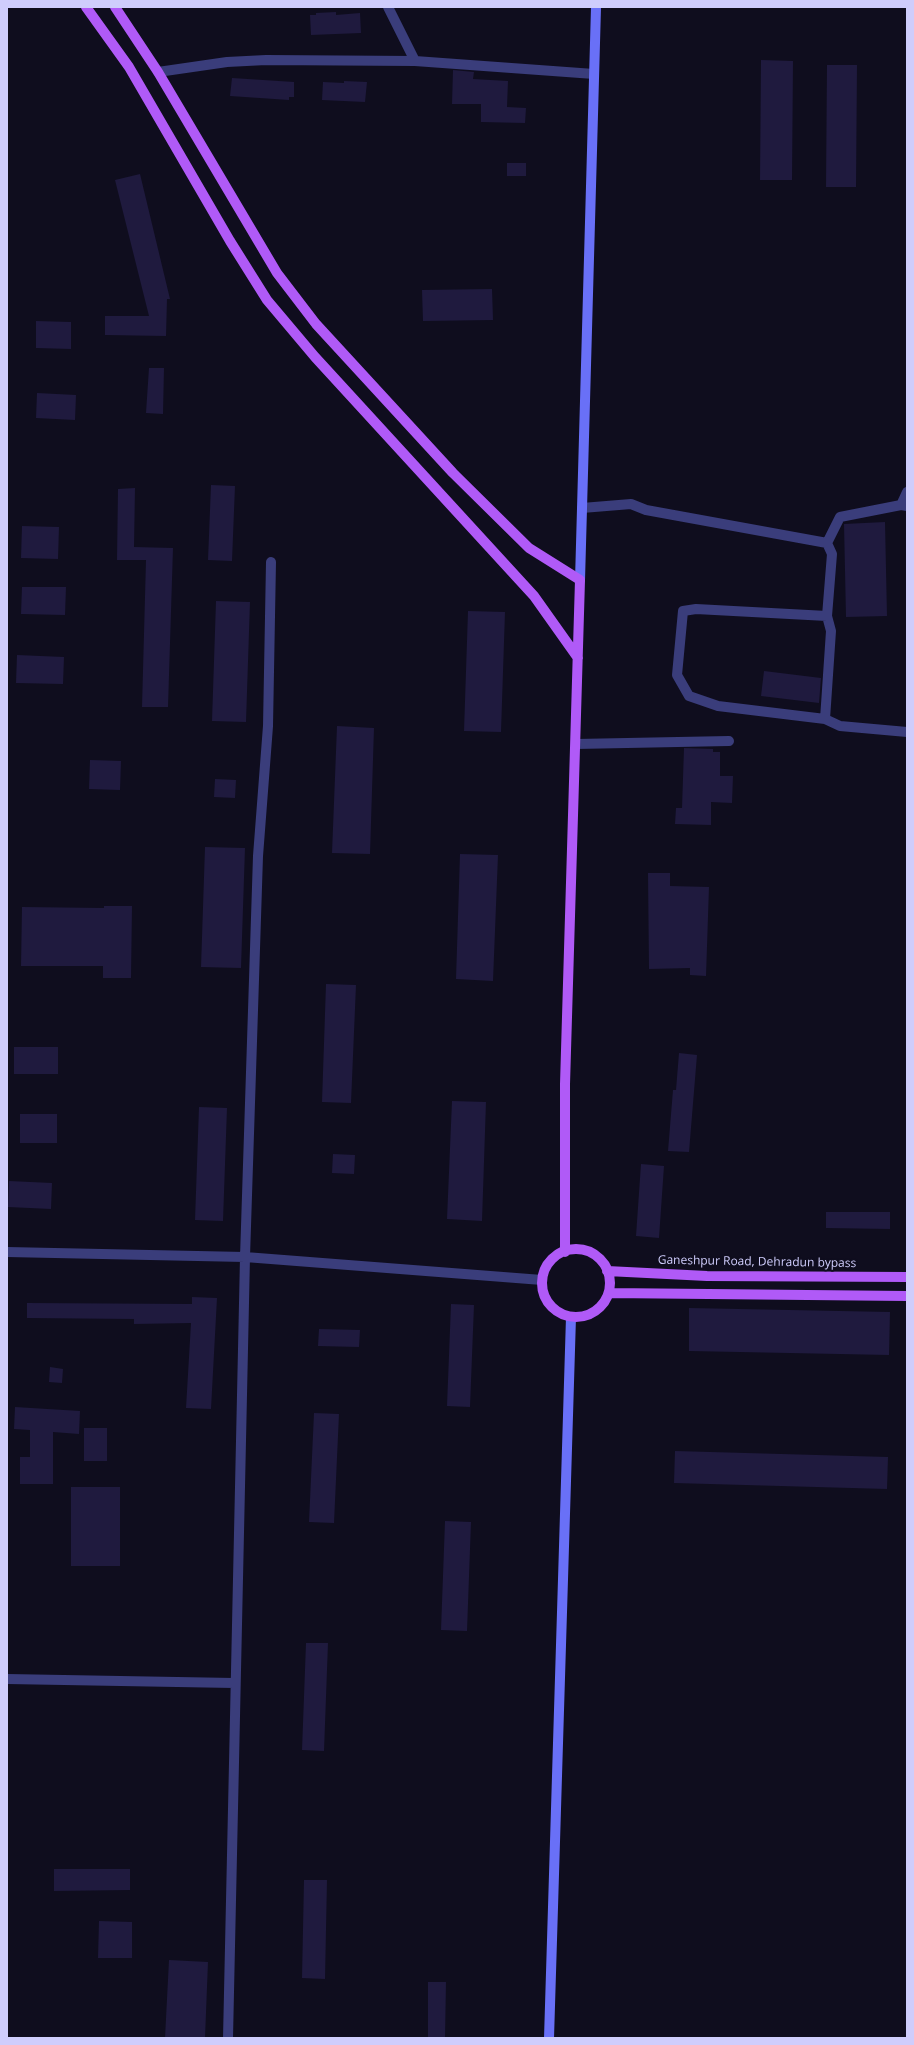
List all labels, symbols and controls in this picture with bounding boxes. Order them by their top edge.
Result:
street label: Ganeshpur Road, Dehradun bypass [658,1253,856,1271]

